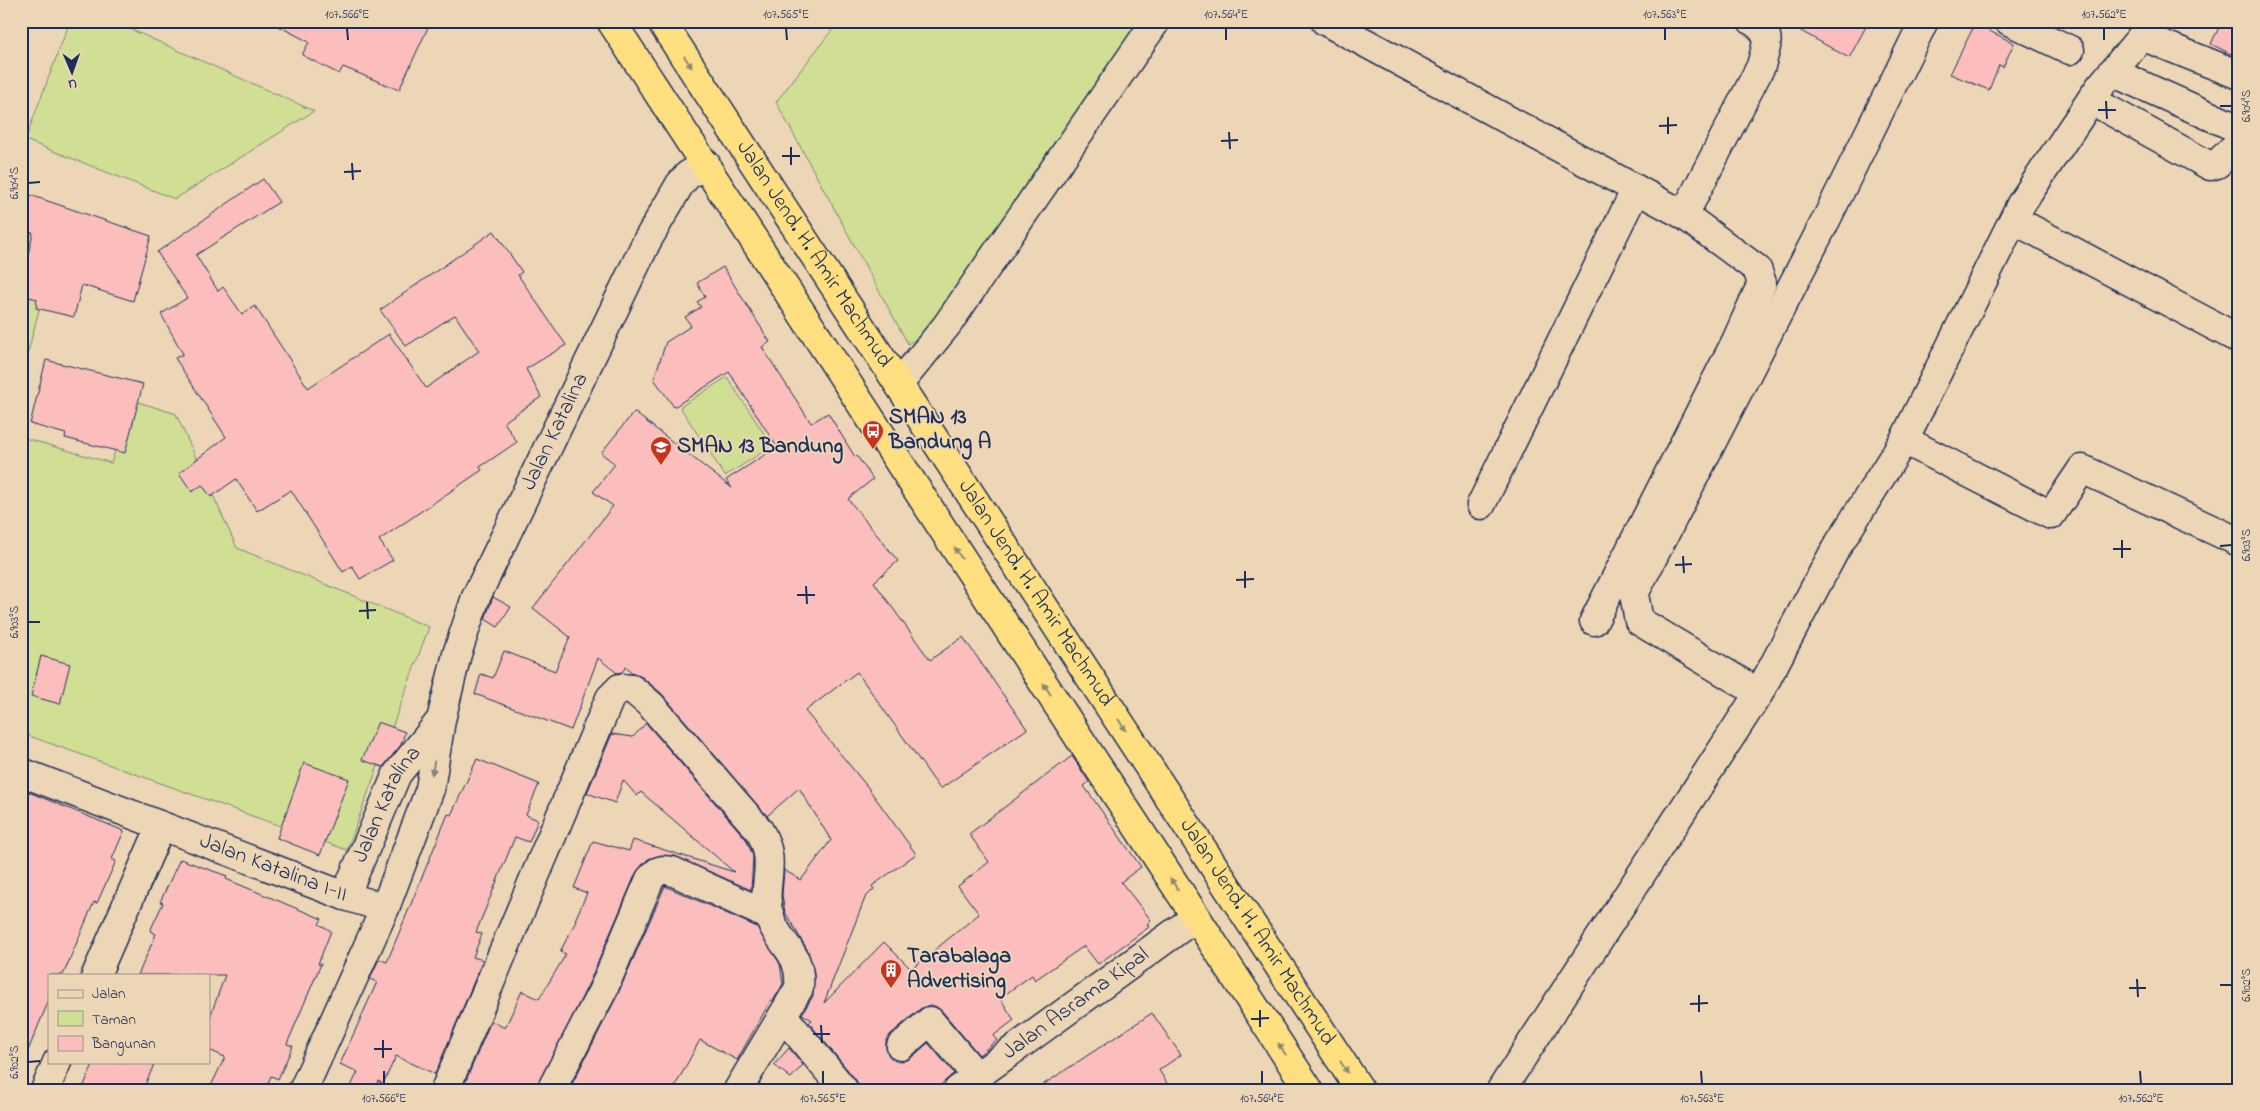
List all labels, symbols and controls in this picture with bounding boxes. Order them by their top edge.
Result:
text: 107.566°E [325,6,369,24]
text: 107.565°E [763,6,809,24]
text: 107.564°E [1204,6,1248,24]
text: 107.563°E [1643,6,1687,24]
text: 107.562°E [2082,6,2127,24]
north arrow [48,48,98,98]
one-way arrow [683,55,693,69]
text: U [67,73,77,94]
text: 6.904°S [2238,90,2256,122]
street label: Jalan Jend. H. Amir Machmud [728,135,900,374]
text: 6.904°S [6,167,24,199]
street label: Jalan Katalina [513,368,597,496]
place label: SMAN 13 Bandung A [888,402,991,460]
bus stop icon: SMAN 13 Bandung A [861,419,885,450]
place label: SMAN 13 Bandung [677,431,843,464]
school or university icon: SMAN 13 Bandung [649,435,673,466]
street label: Jalan Jend. H. Amir Machmud [949,474,1121,713]
text: 6.903°S [2238,529,2256,561]
one-way arrow [953,546,963,560]
text: 6.903°S [6,606,24,638]
one-way arrow [1042,682,1051,696]
one-way arrow [1117,719,1126,732]
street label: Jalan Katalina [345,739,429,868]
one-way arrow [429,760,437,776]
street label: Jalan Jend. H. Amir Machmud [1171,812,1343,1052]
street label: Jalan Katalina I-II [195,826,352,911]
one-way arrow [1169,877,1179,890]
street label: Jalan Asrama Kipal [996,940,1156,1068]
place label: Tarabalaga Advertising [907,941,1011,999]
building icon: Tarabalaga Advertising [879,958,903,989]
text: 6.902°S [2238,968,2256,1002]
legend [48,974,210,1064]
text: Jalan [92,983,125,1005]
text: Taman [92,1009,136,1031]
text: Bangunan [91,1033,156,1056]
one-way arrow [1277,1042,1287,1056]
text: 6.902°S [6,1045,24,1079]
one-way arrow [1340,1060,1349,1073]
text: 107.566°E [362,1090,406,1108]
text: 107.565°E [800,1090,846,1108]
text: 107.564°E [1240,1090,1284,1108]
text: 107.563°E [1680,1090,1724,1108]
text: 107.562°E [2119,1090,2164,1108]

